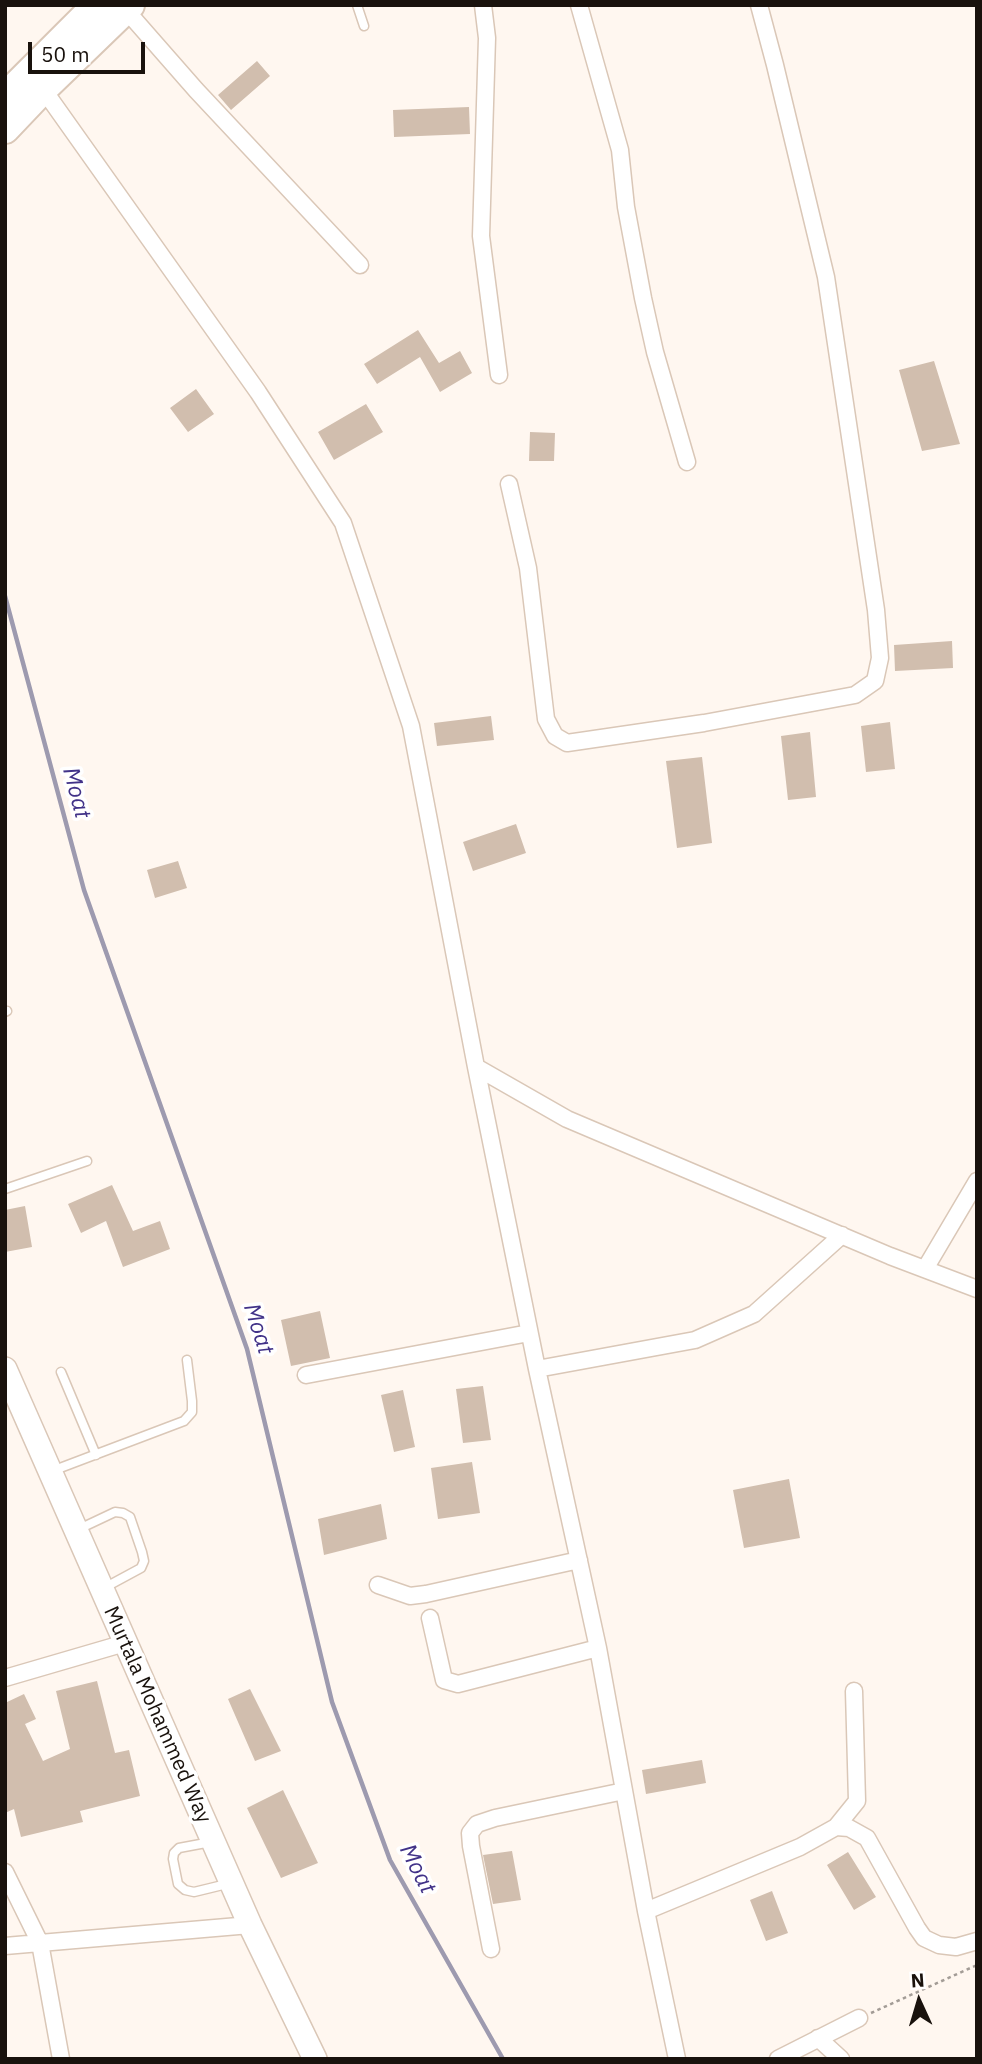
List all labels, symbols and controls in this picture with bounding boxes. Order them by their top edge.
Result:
scale bar [32,28,149,72]
text: 50 m [41,40,90,68]
water label: Moat [56,765,96,821]
water label: Moat [237,1300,279,1358]
street label: Murtala Mohammed Way [98,1603,216,1827]
water label: Moat [393,1840,441,1898]
north arrow [884,1966,954,2036]
text: N [910,1968,925,1993]

